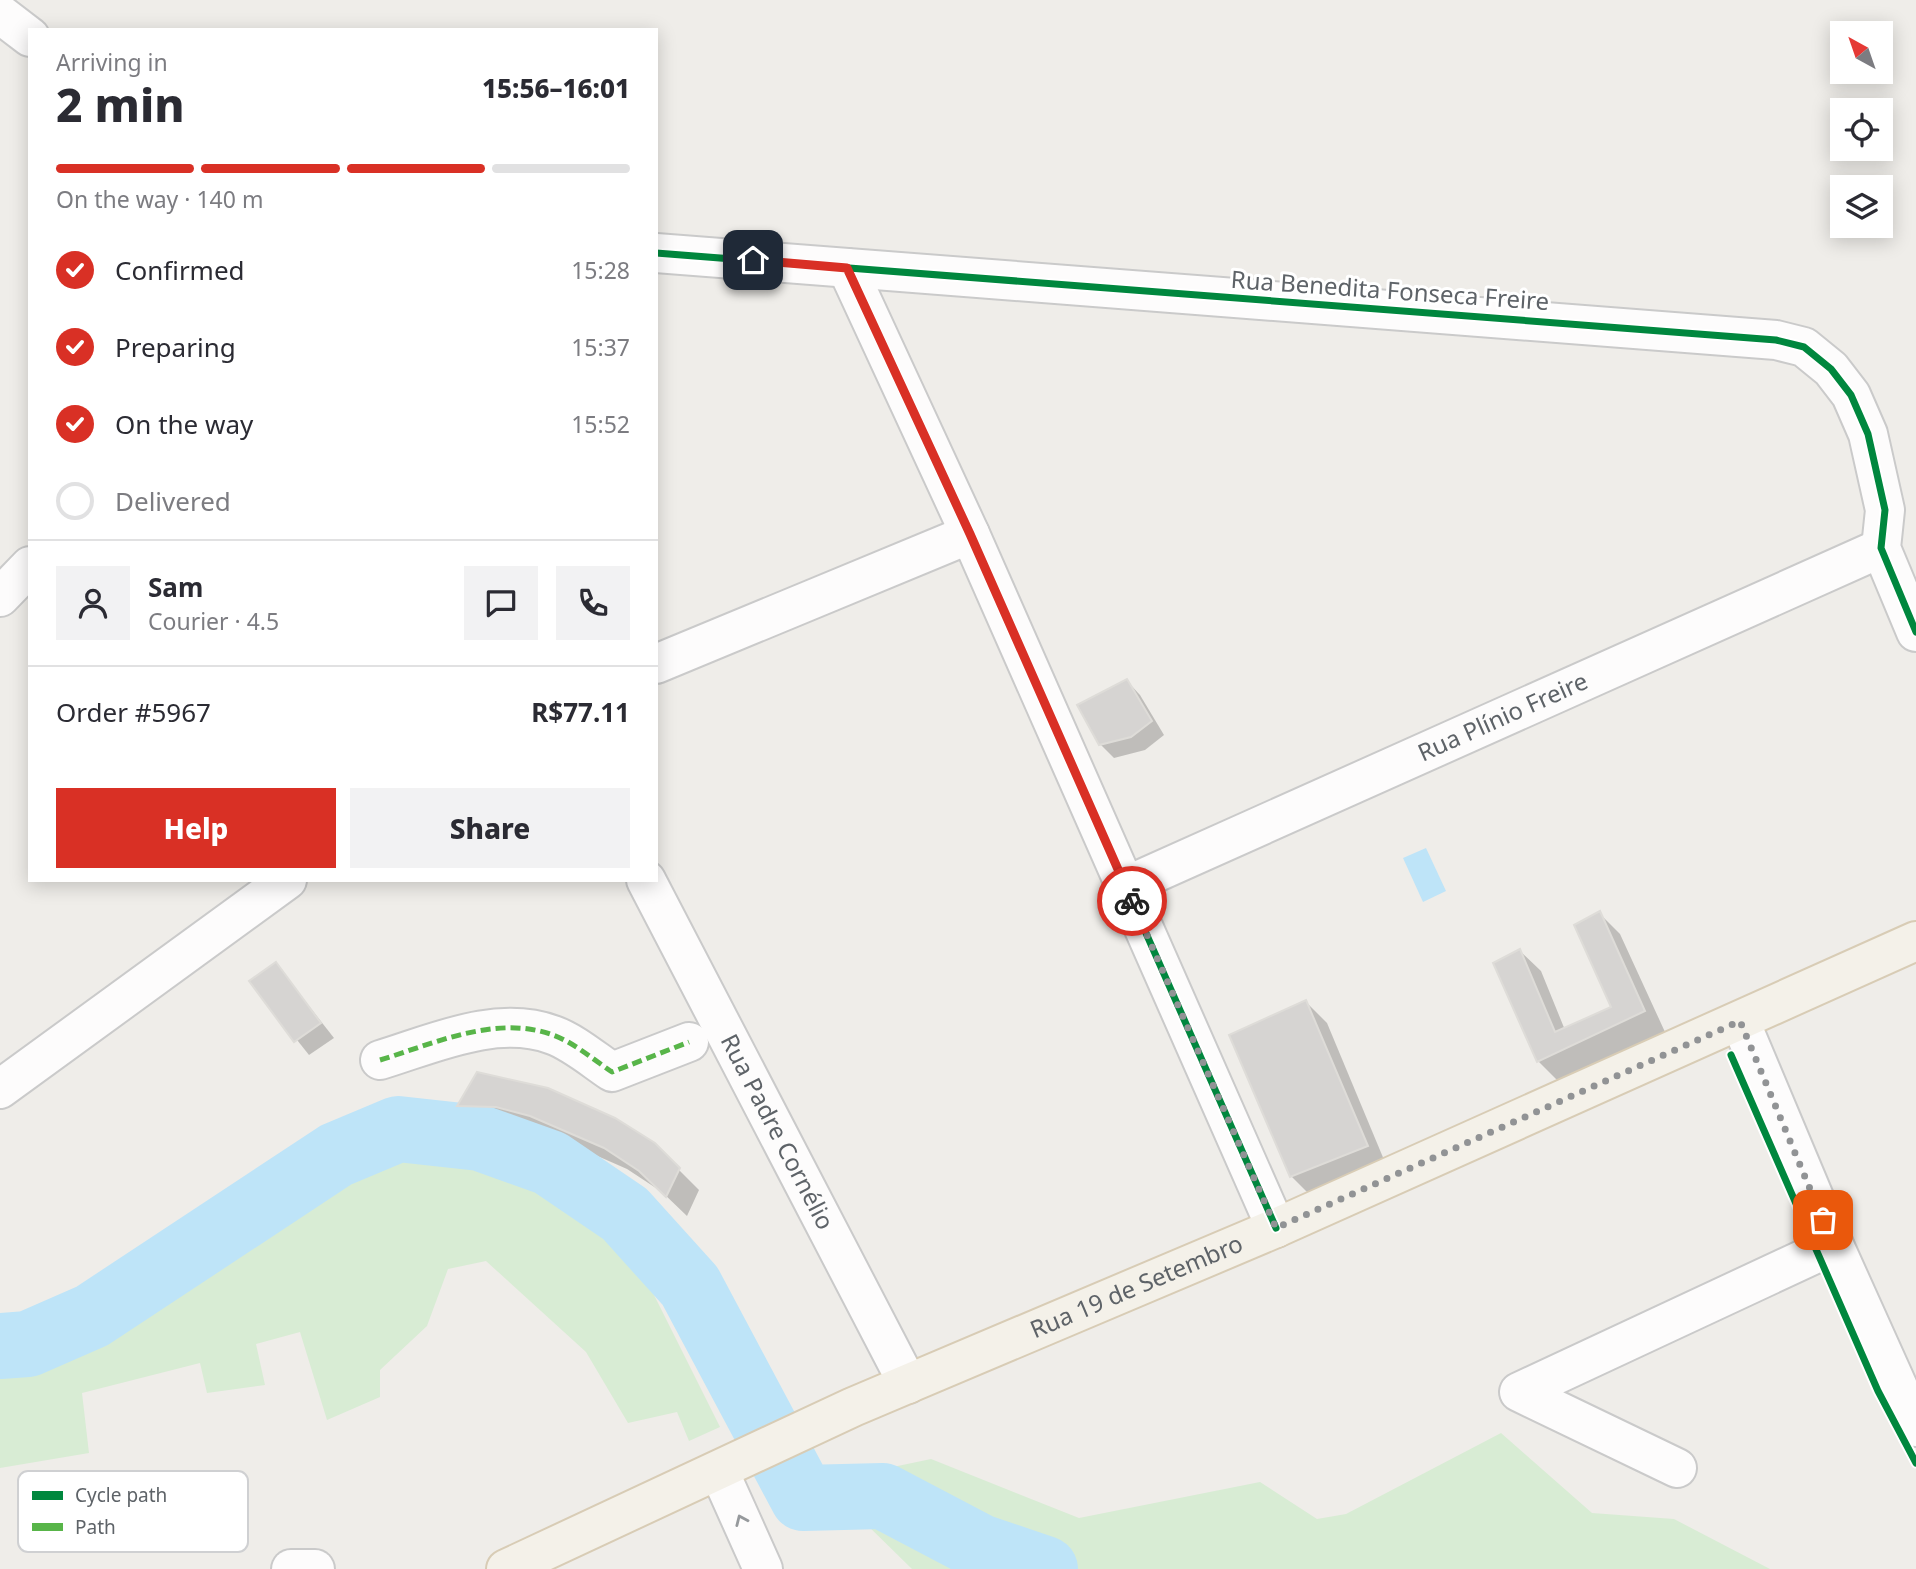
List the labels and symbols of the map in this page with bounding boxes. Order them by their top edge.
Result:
north arrow [1830,21,1894,84]
pin [723,230,783,290]
street label: Rua Benedita Fonseca Freire [1230,262,1550,317]
street label: Rua Plínio Freire [1412,663,1593,768]
courier [1097,866,1167,936]
street label: Rua Padre Cornélio [714,1028,843,1235]
pin [1793,1190,1853,1250]
street label: Rua 19 de Setembro [1025,1226,1247,1345]
legend [18,1471,248,1552]
text: Cycle path [75,1482,167,1508]
text: Path [75,1514,116,1540]
one-way arrow [735,1515,749,1527]

